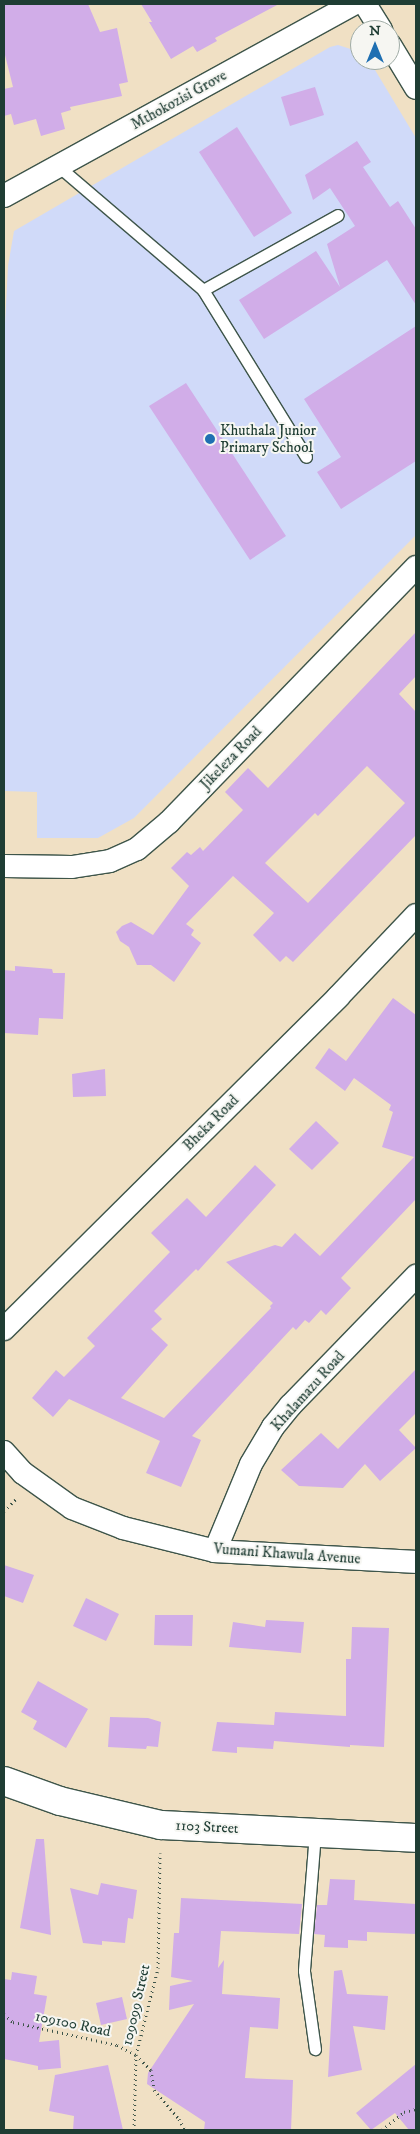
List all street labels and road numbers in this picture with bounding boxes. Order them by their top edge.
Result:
street label: Mthokozisi Grove [128,66,230,134]
street label: Jikeleza Road [196,723,266,793]
street label: Bheka Road [179,1091,243,1155]
street label: Khalamazu Road [267,1347,349,1435]
street label: Vumani Khawula Avenue [213,1540,361,1568]
street label: 1103 Street [175,1816,239,1838]
street label: 109099 Street [118,1963,154,2047]
street label: 109100 Road [34,2007,112,2041]

